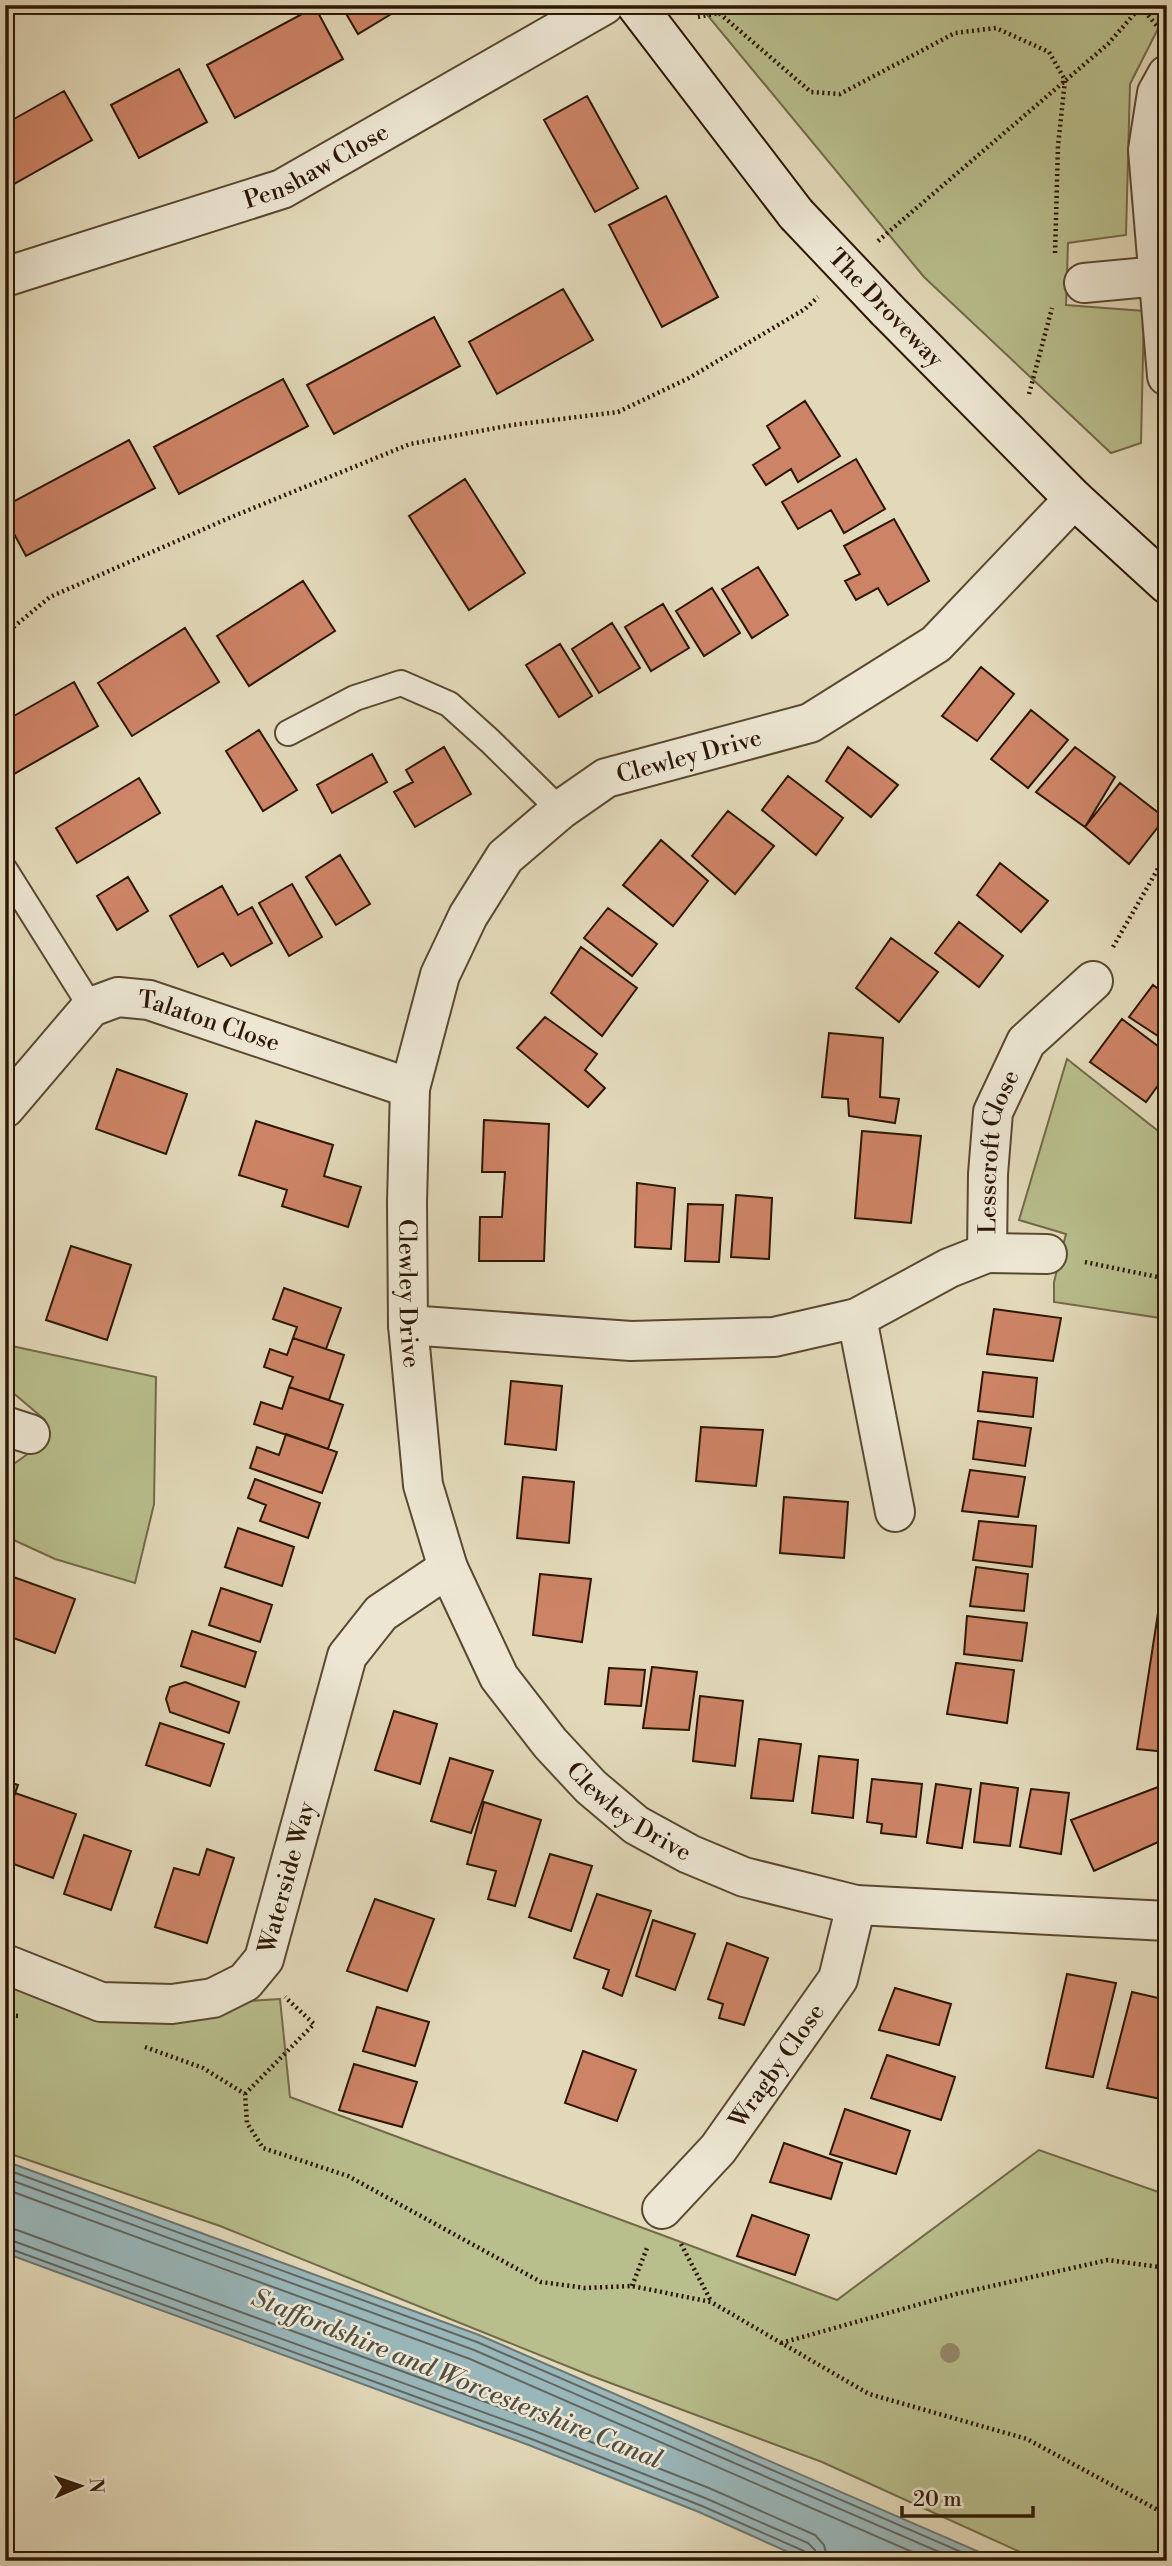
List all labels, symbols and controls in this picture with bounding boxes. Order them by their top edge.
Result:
street label: Penshaw Close [240,117,394,216]
street label: The Droveway [821,243,950,375]
street label: Clewley Drive [613,723,765,791]
street label: Talaton Close [137,985,284,1059]
street label: Lesscroft Close [973,1065,1027,1234]
street label: Clewley Drive [391,1219,426,1369]
street label: Clewley Drive [559,1756,696,1868]
street label: Waterside Way [252,1798,323,1958]
street label: Wragby Close [723,1998,832,2135]
water label: Staffordshire and Worcestershire Canal [247,2282,667,2476]
north arrow [46,2450,116,2520]
scale bar [902,2475,1034,2519]
text: N [84,2478,108,2493]
text: 20 m [913,2487,962,2513]

